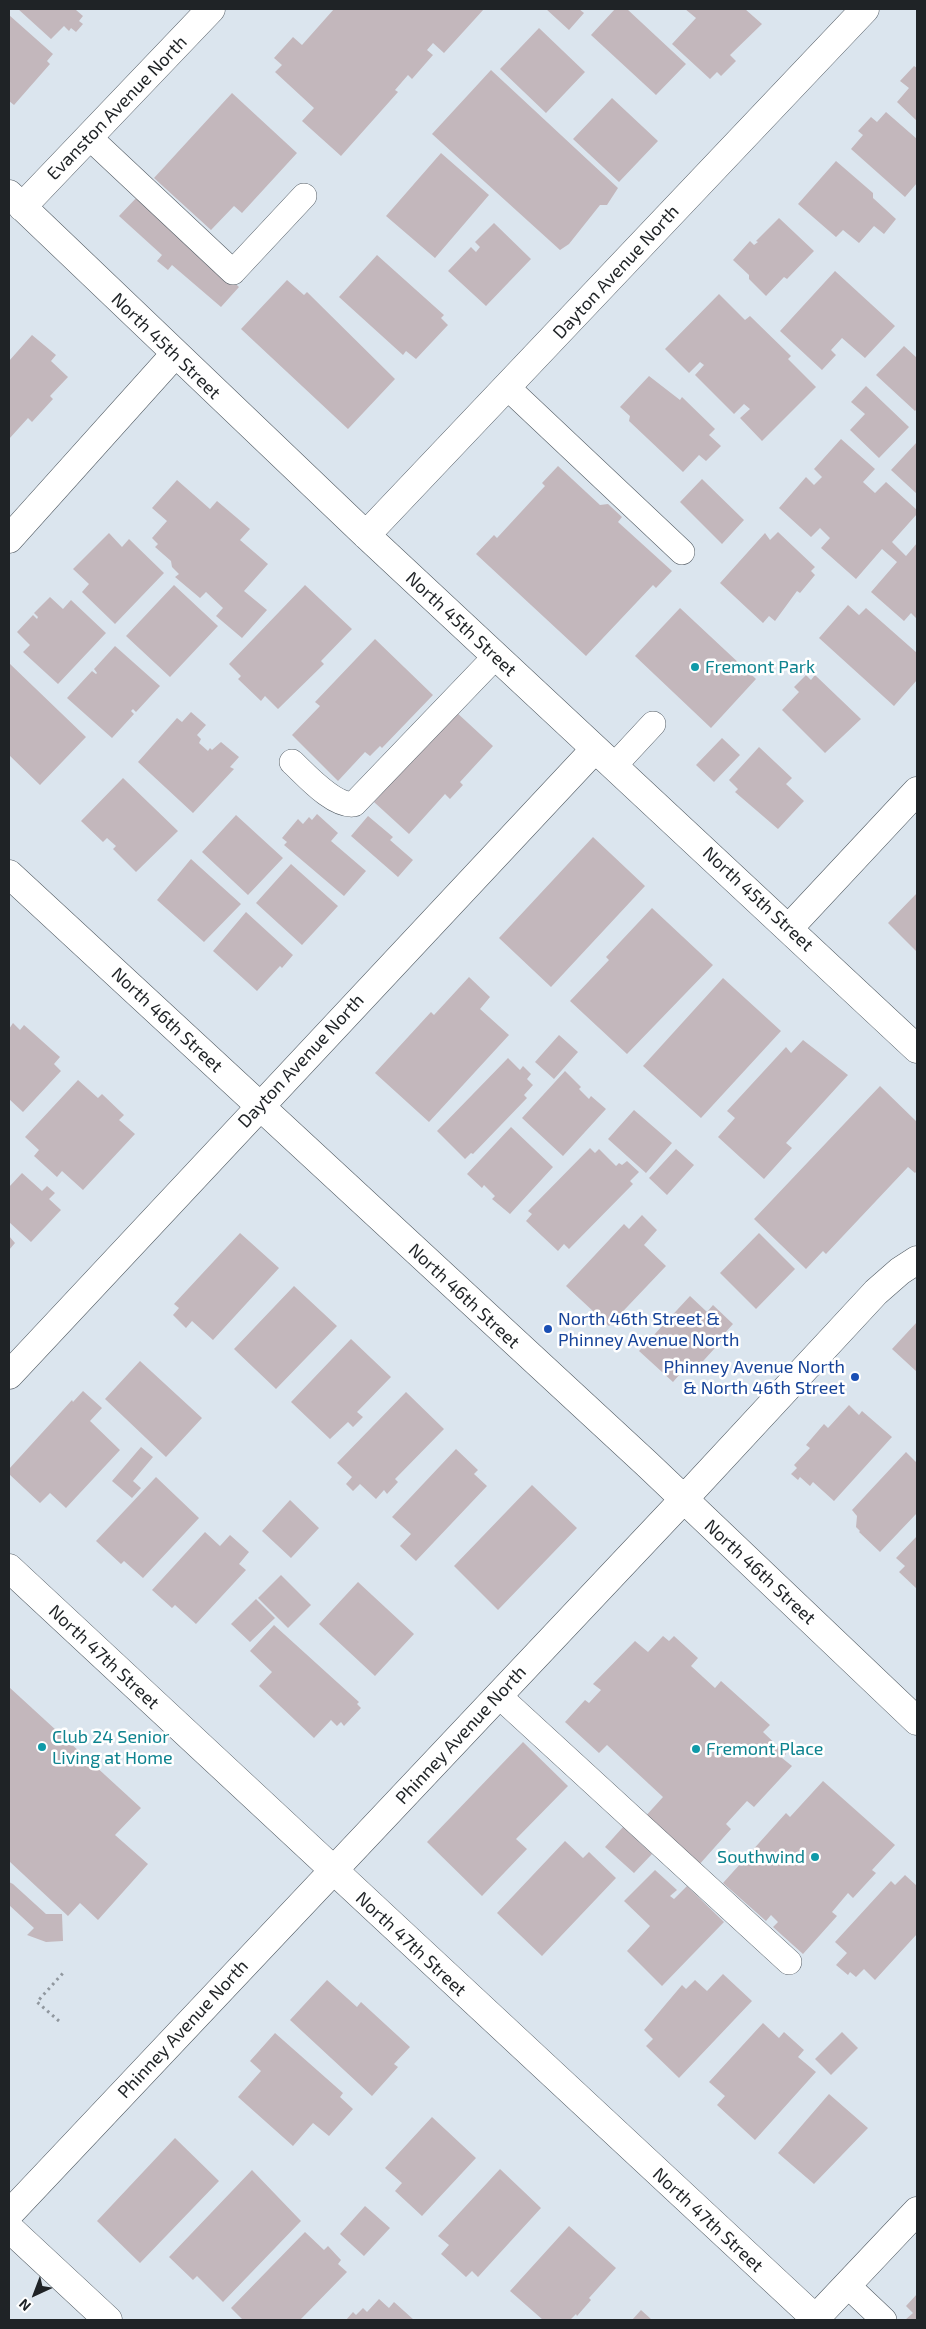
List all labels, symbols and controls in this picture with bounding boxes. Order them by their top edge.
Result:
street label: Evanston Avenue North [42,31,192,185]
street label: Dayton Avenue North [549,201,683,343]
street label: North 45th Street [107,288,225,404]
street label: North 45th Street [401,567,521,681]
place label: Fremont Park [705,656,815,678]
marker: Fremont Park [689,661,701,673]
street label: North 45th Street [698,842,818,956]
street label: North 46th Street [107,963,227,1077]
street label: Dayton Avenue North [234,990,368,1132]
street label: North 46th Street [404,1239,524,1353]
place label: North 46th Street & Phinney Avenue North [558,1308,739,1350]
marker: North 46th Street & Phinney Avenue North [542,1323,554,1335]
place label: Phinney Avenue North & North 46th Street [664,1356,845,1398]
marker: Phinney Avenue North & North 46th Street [849,1371,861,1383]
street label: North 46th Street [700,1515,820,1629]
street label: North 47th Street [44,1600,164,1714]
street label: Phinney Avenue North [391,1661,531,1809]
place label: Club 24 Senior Living at Home [52,1726,173,1768]
place label: Fremont Place [706,1738,824,1760]
marker: Club 24 Senior Living at Home [36,1741,48,1753]
marker: Fremont Place [690,1743,702,1755]
place label: Southwind [717,1846,805,1868]
marker: Southwind [809,1851,821,1863]
street label: North 47th Street [351,1887,471,2001]
street label: Phinney Avenue North [113,1955,253,2103]
street label: North 47th Street [648,2163,768,2277]
north arrow [10,2269,60,2319]
text: N [15,2296,34,2315]

